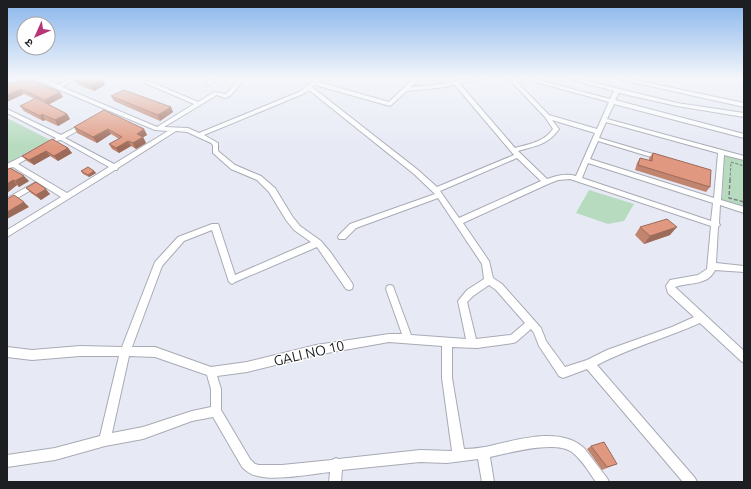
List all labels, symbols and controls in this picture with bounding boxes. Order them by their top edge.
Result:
north arrow [16,16,56,56]
text: उ [22,36,35,50]
street label: GALI NO 10 [272,337,346,369]

